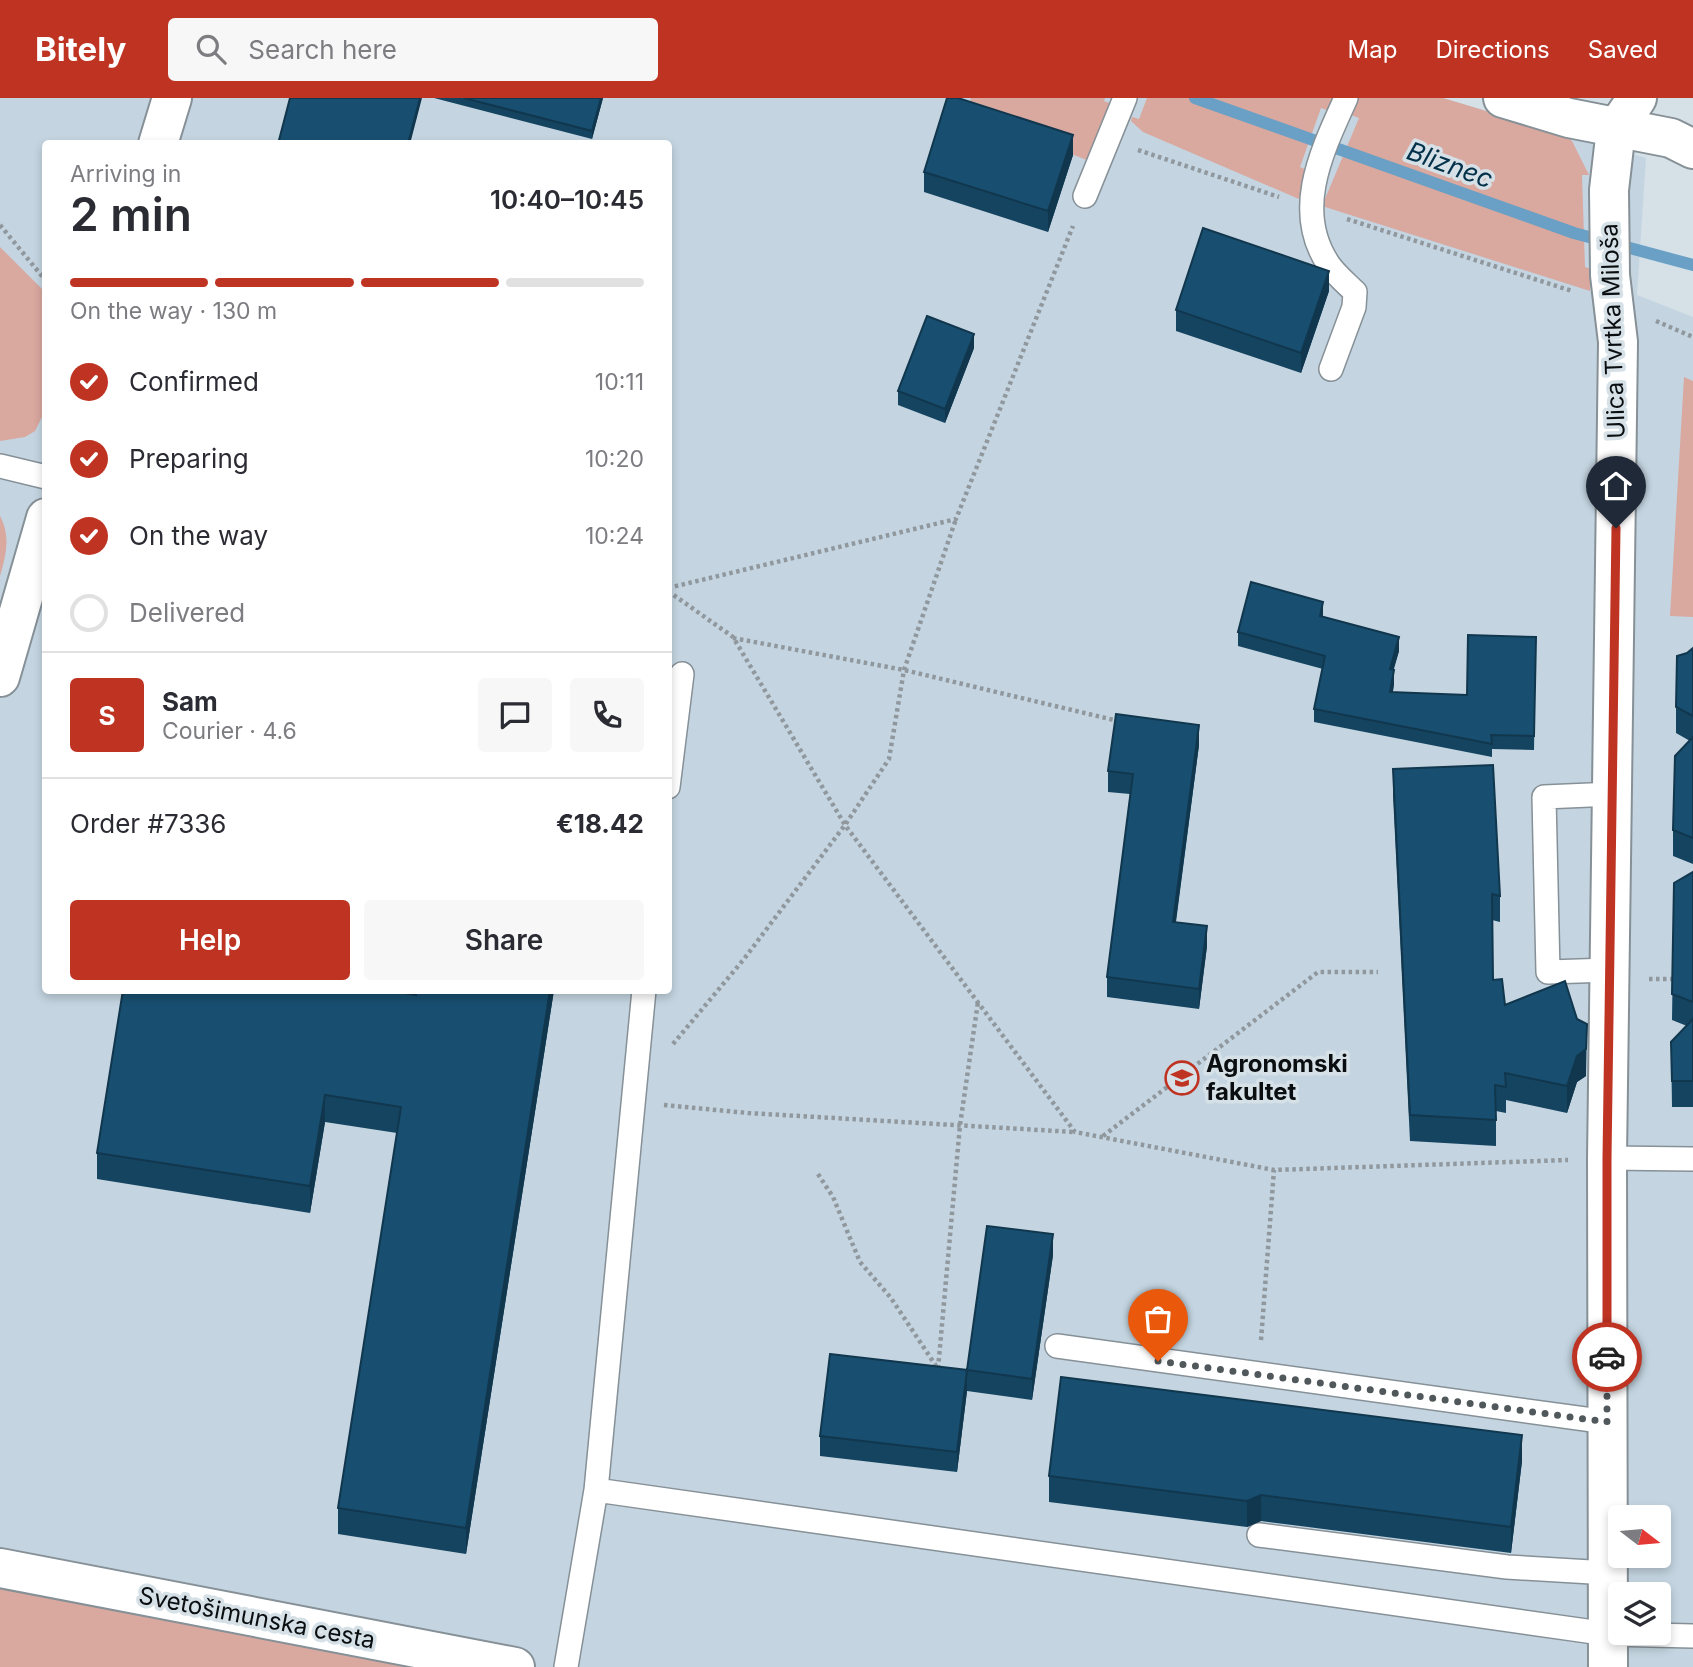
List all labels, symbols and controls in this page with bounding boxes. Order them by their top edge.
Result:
search box [168,18,658,81]
text: Bitely [35,29,126,69]
icon: search [192,30,230,68]
text: Search here [248,34,397,65]
text: Map [1348,35,1397,64]
text: Directions [1435,35,1550,64]
text: Saved [1588,35,1658,64]
water label: Bliznec [1403,135,1497,194]
text: Arriving in [70,160,181,188]
text: 10:40–10:45 [490,184,644,215]
text: 2 min [70,186,192,242]
street label: Ulica Tvrtka Miloša [1594,223,1631,439]
text: On the way · 130 m [70,297,277,325]
icon: check [70,363,108,401]
text: Confirmed [129,366,259,397]
text: 10:11 [595,368,644,396]
icon: check [70,440,108,478]
text: Preparing [129,443,249,474]
text: 10:20 [585,445,644,473]
pin [1586,456,1646,528]
icon: home [1597,467,1635,505]
icon: check [70,517,108,555]
text: On the way [129,520,268,551]
text: 10:24 [585,522,644,550]
text: Delivered [129,597,245,628]
button: chat [478,678,552,752]
button: phone [570,678,644,752]
text: Sam [162,686,218,717]
text: S [98,700,116,731]
text: Courier · 4.6 [162,717,297,745]
text: Order #7336 [70,808,226,839]
text: €18.42 [556,808,644,839]
button: Help [70,900,350,980]
button: Share [364,900,644,980]
place label: Agronomski fakultet [1206,1049,1348,1106]
school or university icon: Agronomski fakultet [1163,1059,1201,1097]
pin [1128,1289,1188,1361]
icon: bag [1139,1300,1177,1338]
courier [1572,1322,1642,1392]
icon: car [1588,1338,1626,1376]
north arrow [1608,1505,1671,1568]
map controls [1608,1505,1671,1645]
street label: Svetošimunska cesta [136,1580,378,1655]
button: layers [1608,1582,1671,1645]

